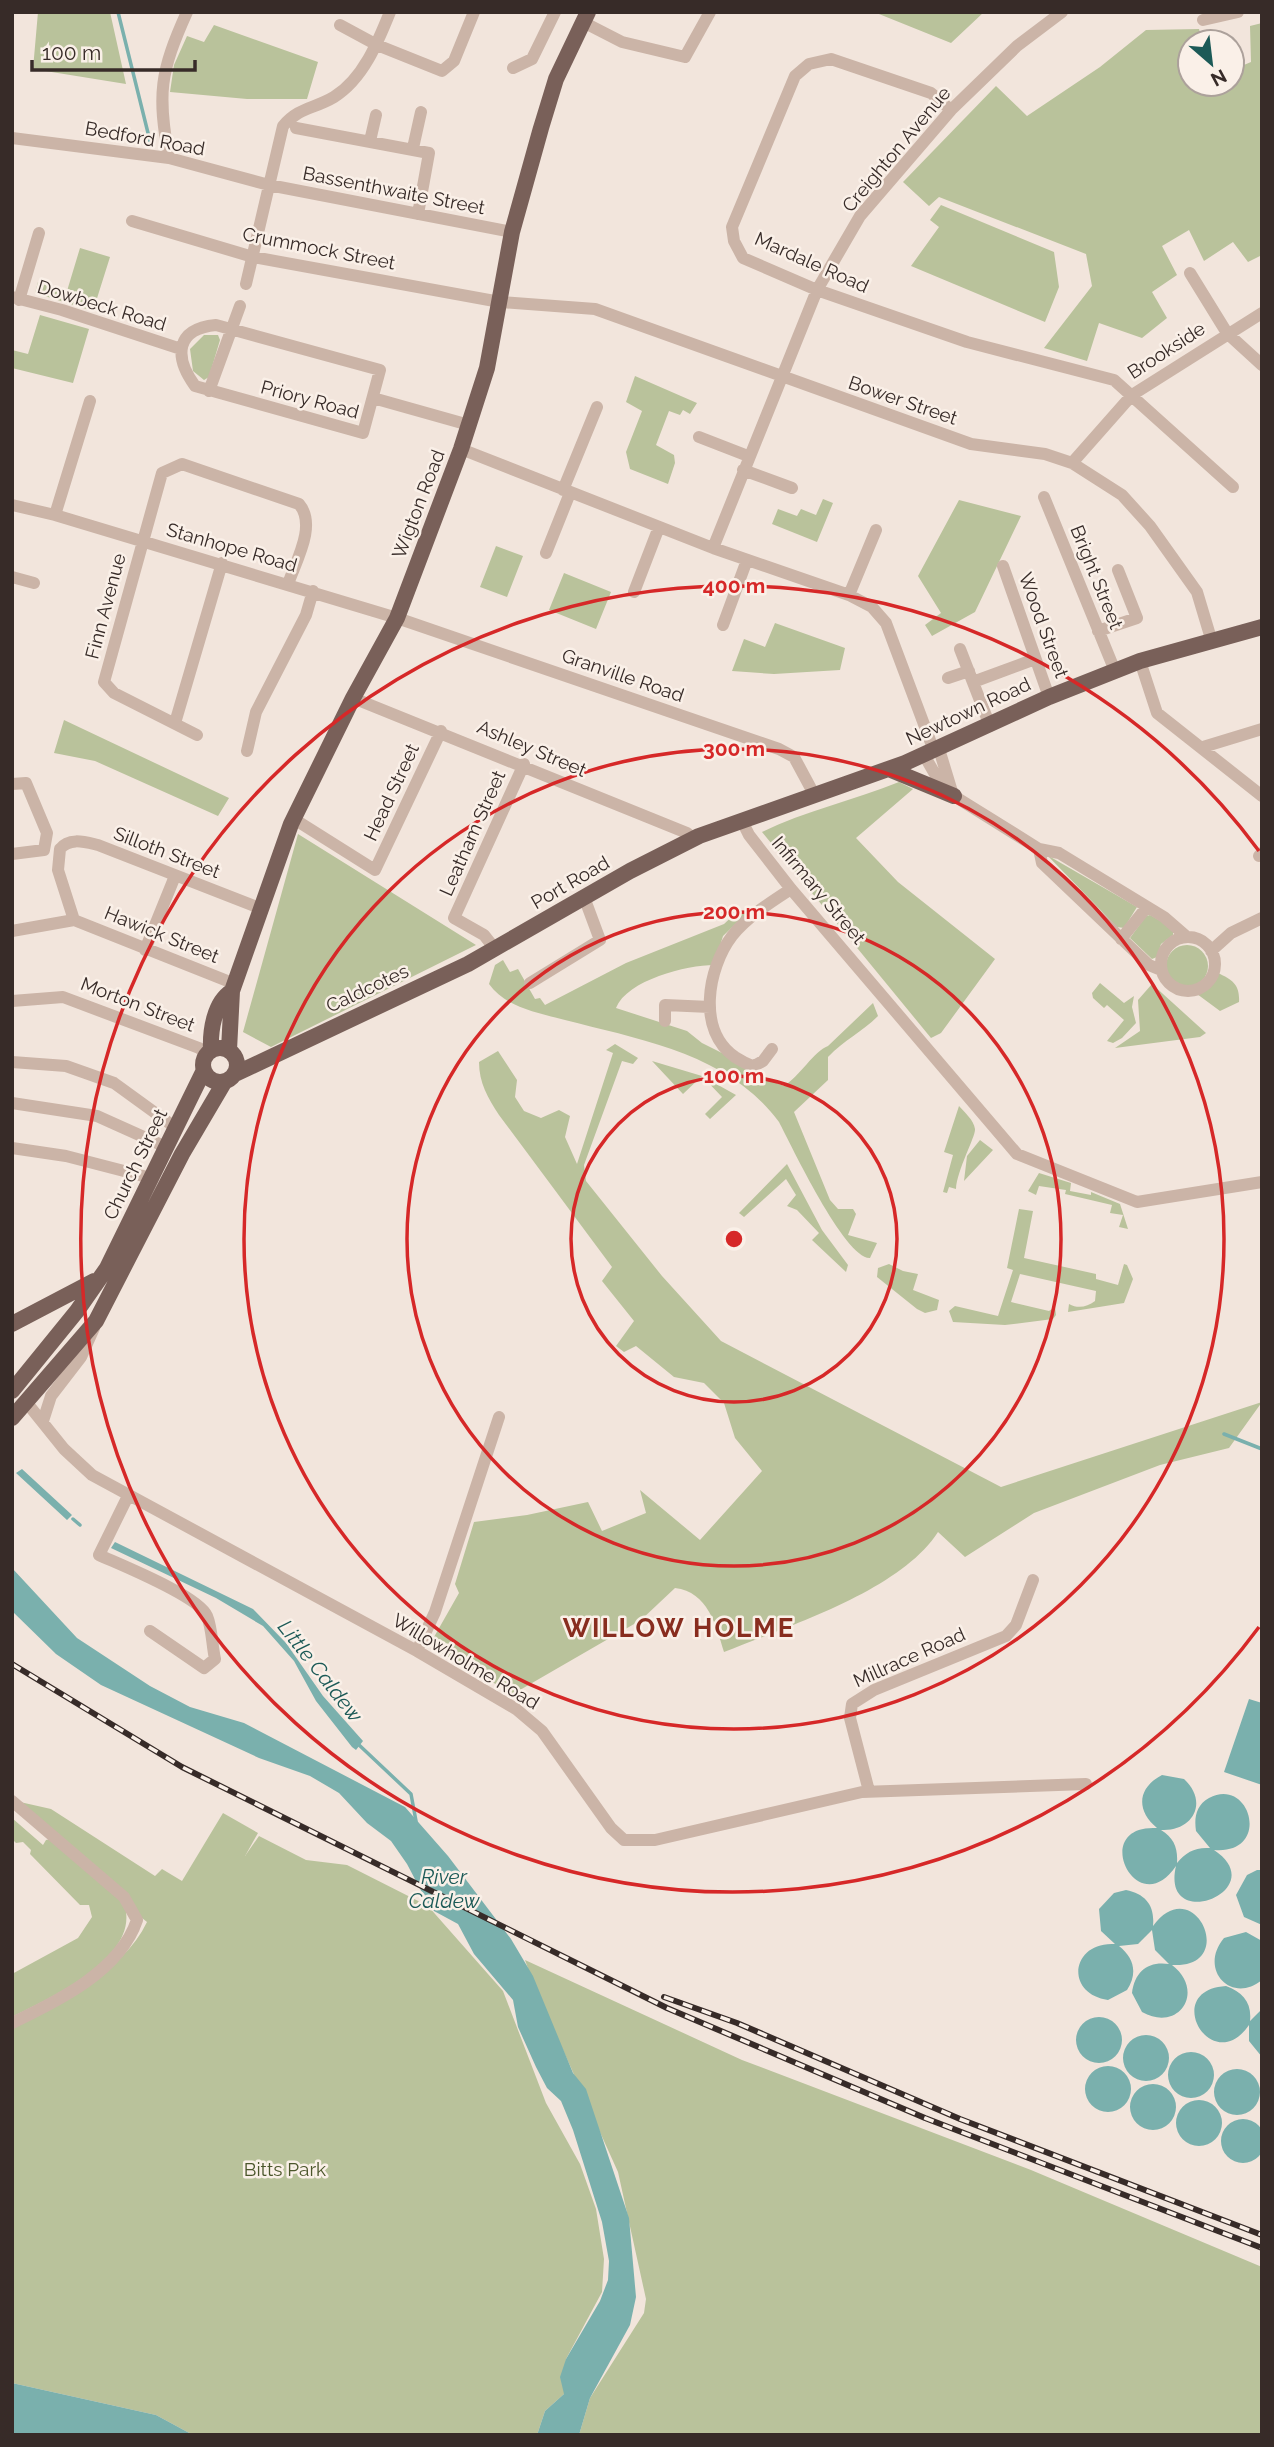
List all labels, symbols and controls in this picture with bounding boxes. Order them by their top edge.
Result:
scale bar [32,28,194,72]
north arrow [1176,28,1246,98]
text: 100 m [42,40,101,65]
text: N [1207,65,1231,91]
street label: Creighton Avenue [837,82,955,216]
street label: Bedford Road [83,117,207,159]
street label: Bassenthwaite Street [301,162,488,219]
street label: Crummock Street [241,222,398,274]
street label: Mardale Road [752,227,872,297]
street label: Dowbeck Road [35,275,169,335]
street label: Brookside [1123,317,1209,383]
street label: Bower Street [846,371,961,429]
street label: Priory Road [258,375,362,423]
street label: Wigton Road [387,446,449,562]
street label: Stanhope Road [164,518,300,576]
street label: Bright Street [1066,522,1128,633]
street label: Finn Avenue [80,551,130,661]
street label: Wood Street [1015,569,1073,681]
text: 400 m [703,573,765,598]
street label: Granville Road [559,644,687,706]
street label: Newtown Road [902,673,1034,749]
street label: Ashley Street [474,715,590,781]
text: 300 m [703,736,765,761]
street label: Head Street [359,739,423,844]
street label: Leatham Street [434,766,510,899]
street label: Silloth Street [111,822,224,883]
street label: Infirmary Street [768,832,871,949]
street label: Port Road [527,851,613,913]
text: 200 m [703,899,765,924]
street label: Hawick Street [102,901,223,967]
street label: Caldcotes [322,959,412,1017]
street label: Morton Street [78,972,199,1036]
text: 100 m [704,1063,764,1088]
street label: Church Street [99,1104,172,1223]
centre of rings [722,1227,746,1251]
street label: Willowholme Road [389,1608,543,1714]
district label: WILLOW HOLME [563,1613,795,1643]
water label: Little Caldew [273,1615,369,1728]
street label: Millrace Road [850,1623,968,1691]
water label: River Caldew [408,1864,481,1913]
park label: Bitts Park [244,2158,326,2180]

